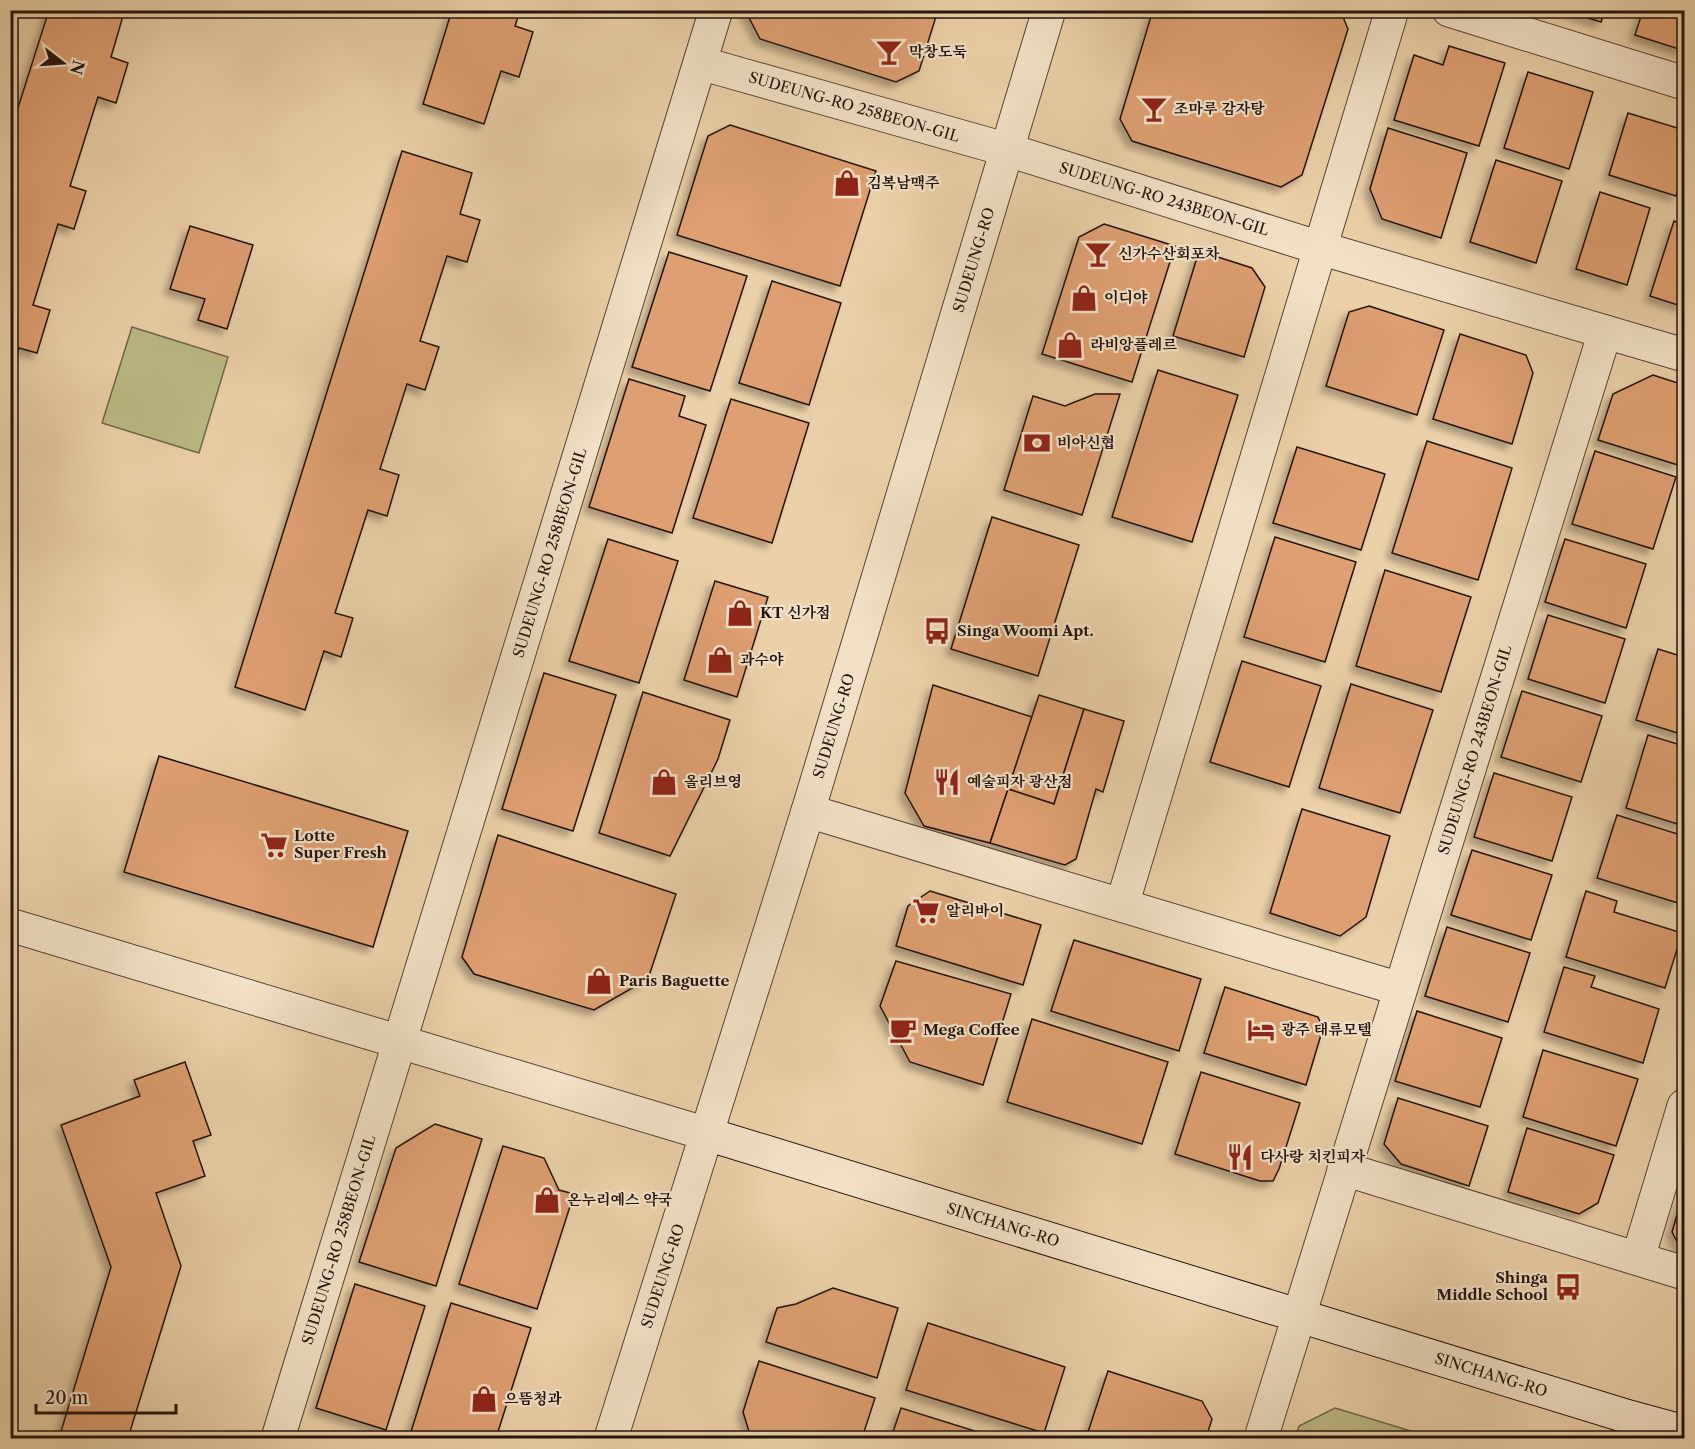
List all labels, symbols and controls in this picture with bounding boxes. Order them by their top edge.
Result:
north arrow [33,33,93,93]
bar icon: 막창도둑 [874,37,904,67]
place label: 막창도둑 [909,42,967,61]
text: N [66,58,89,77]
street label: SUDEUNG-RO 258BEON-GIL [747,67,962,146]
bar icon: 조마루 감자탕 [1139,94,1169,124]
place label: 조마루 감자탕 [1174,99,1265,118]
street label: SUDEUNG-RO 243BEON-GIL [1057,158,1271,240]
shop icon: 김복남맥주 [832,168,862,198]
place label: 김복남맥주 [867,173,940,192]
street label: SUDEUNG-RO [949,205,999,315]
bar icon: 신가수산회포차 [1083,239,1113,269]
place label: 신가수산회포차 [1118,244,1220,263]
shop icon: 이디야 [1069,283,1099,313]
place label: 이디야 [1104,288,1148,307]
shop icon: 라비앙플레르 [1055,330,1085,360]
place label: 라비앙플레르 [1090,335,1177,354]
bank icon: 비아신협 [1022,428,1052,458]
place label: 비아신협 [1057,433,1115,452]
street label: SUDEUNG-RO 258BEON-GIL [509,446,591,660]
shop icon: KT 신가점 [725,598,755,628]
place label: KT 신가점 [760,603,830,622]
bus stop icon: Singa Woomi Apt. [922,616,952,646]
place label: Singa Woomi Apt. [957,621,1094,640]
street label: SUDEUNG-RO 243BEON-GIL [1434,643,1516,857]
shop icon: 과수야 [705,645,735,675]
place label: 과수야 [740,650,784,669]
street label: SUDEUNG-RO [809,671,859,781]
shop icon: 올리브영 [649,767,679,797]
restaurant icon: 예술피자 광산점 [932,767,962,797]
place label: 올리브영 [684,772,742,791]
place label: 예술피자 광산점 [967,772,1072,791]
place label: Lotte Super Fresh [294,826,388,862]
supermarket icon: Lotte Super Fresh [259,830,289,860]
supermarket icon: 알리바이 [911,896,941,926]
place label: 알리바이 [946,901,1004,920]
shop icon: Paris Baguette [584,966,614,996]
place label: Paris Baguette [619,971,730,990]
cafe icon: Mega Coffee [888,1015,918,1045]
hotel icon: 광주 태류모텔 [1246,1015,1276,1045]
place label: Mega Coffee [923,1020,1020,1039]
place label: 광주 태류모텔 [1281,1020,1372,1039]
street label: SUDEUNG-RO 258BEON-GIL [298,1133,380,1347]
restaurant icon: 다사랑 치킨피자 [1225,1142,1255,1172]
place label: 다사랑 치킨피자 [1260,1147,1366,1166]
shop icon: 온누리예스 약국 [532,1185,562,1215]
place label: 온누리예스 약국 [567,1190,672,1209]
street label: SINCHANG-RO [945,1198,1062,1251]
street label: SUDEUNG-RO [637,1221,688,1331]
place label: Shinga Middle School [1436,1268,1548,1304]
bus stop icon: Shinga Middle School [1553,1272,1583,1302]
street label: SINCHANG-RO [1433,1348,1550,1401]
scale bar [36,1377,176,1415]
shop icon: 으뜸청과 [469,1384,499,1414]
text: 20 m [45,1387,89,1409]
place label: 으뜸청과 [504,1389,562,1408]

